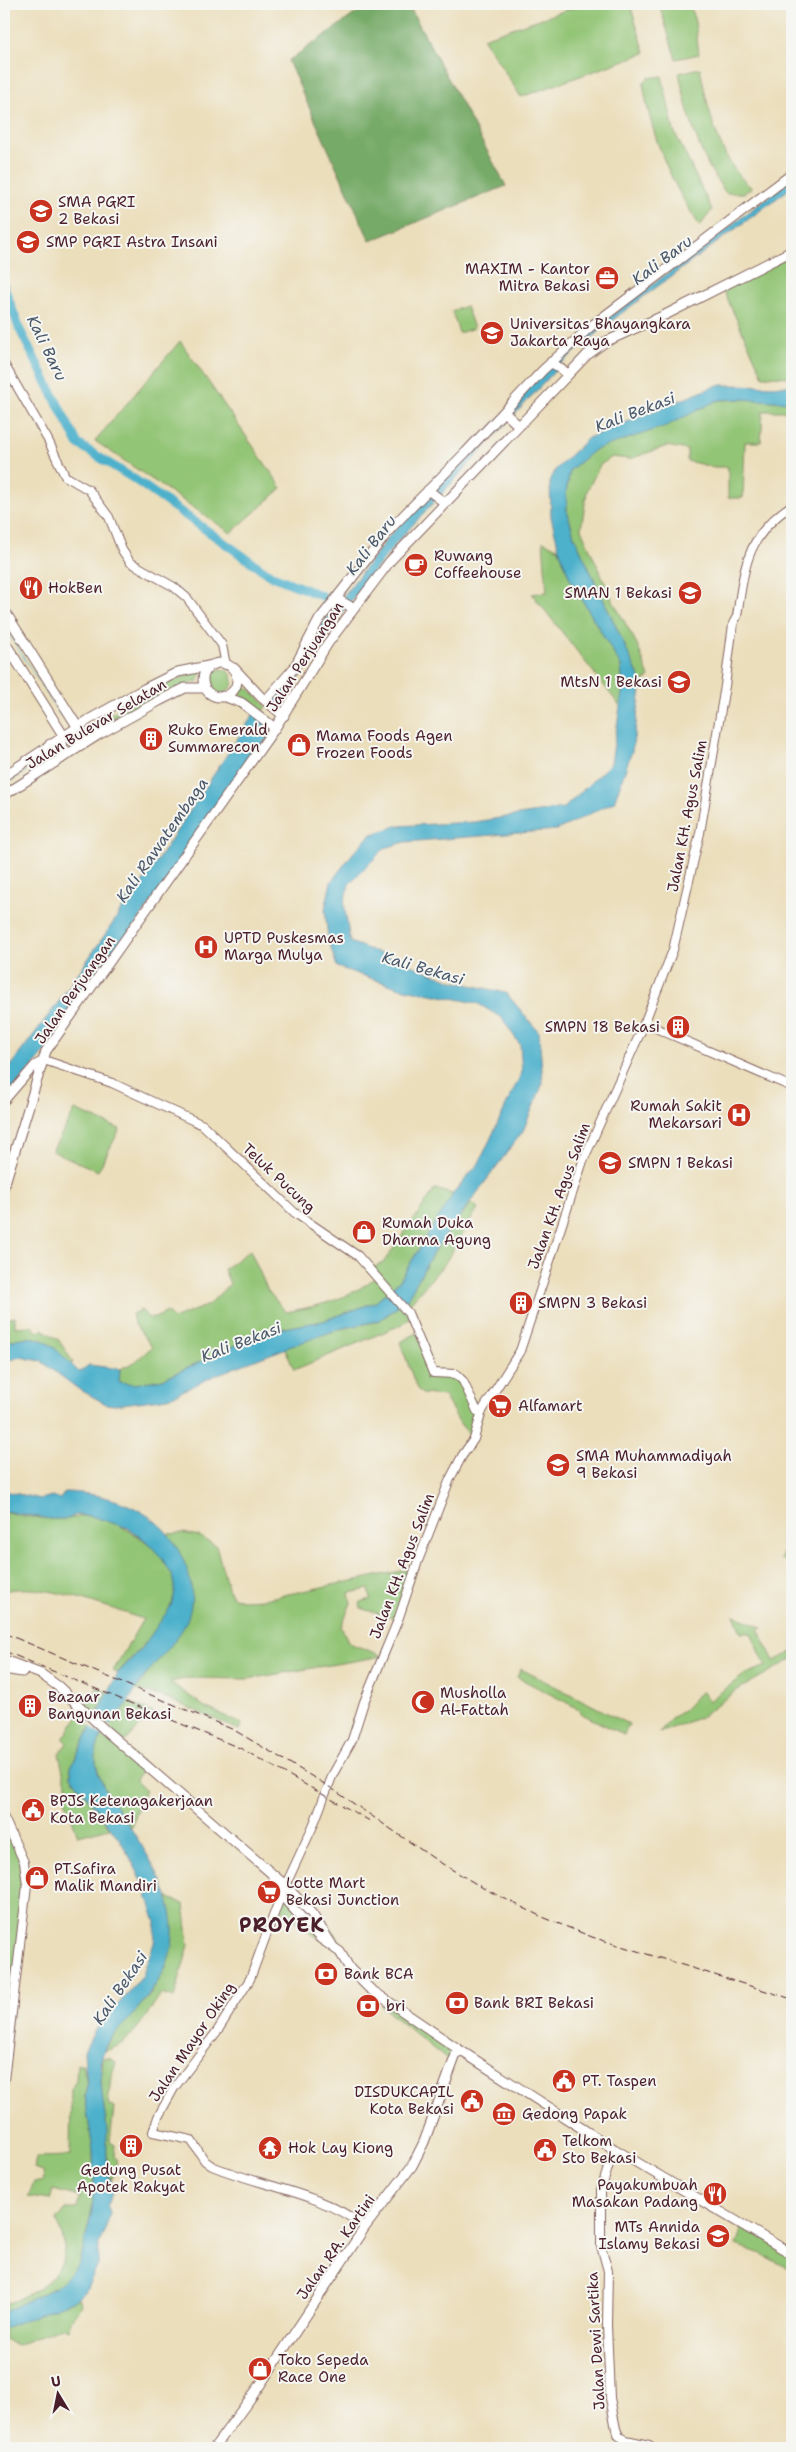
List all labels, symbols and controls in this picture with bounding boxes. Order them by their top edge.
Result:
place label: SMA PGRI 2 Bekasi [58,192,135,229]
school or university icon: SMA PGRI 2 Bekasi [28,198,54,224]
school or university icon: SMP PGRI Astra Insani [15,229,41,255]
water label: Kali Baru [627,230,697,290]
place label: SMP PGRI Astra Insani [46,232,218,252]
place label: MAXIM - Kantor Mitra Bekasi [465,259,590,296]
office icon: MAXIM - Kantor Mitra Bekasi [594,265,620,291]
water label: Kali Baru [22,312,72,384]
place label: Universitas Bhayangkara Jakarta Raya [510,314,691,351]
school or university icon: Universitas Bhayangkara Jakarta Raya [479,320,505,346]
water label: Kali Bekasi [592,387,679,437]
water label: Kali Baru [341,511,401,579]
place label: Ruwang Coffeehouse [434,546,521,583]
cafe icon: Ruwang Coffeehouse [403,552,429,578]
restaurant icon: HokBen [18,575,44,601]
place label: HokBen [48,578,102,598]
school or university icon: SMAN 1 Bekasi [677,580,703,606]
place label: SMAN 1 Bekasi [565,583,672,603]
street label: Jalan Perjuangan [262,598,348,716]
school or university icon: MtsN 1 Bekasi [666,669,692,695]
place label: MtsN 1 Bekasi [560,672,662,692]
street label: Jalan Bulevar Selatan [22,674,170,774]
place label: Ruko Emerald Summarecon [168,720,268,757]
building icon: Ruko Emerald Summarecon [138,726,164,752]
place label: Mama Foods Agen Frozen Foods [316,726,453,763]
shop icon: Mama Foods Agen Frozen Foods [286,732,312,758]
street label: Jalan KH. Agus Salim [662,738,712,894]
water label: Kali Rawatembaga [111,773,213,907]
place label: UPTD Puskesmas Marga Mulya [224,928,344,965]
street label: Jalan Perjuangan [30,932,120,1048]
hospital icon: UPTD Puskesmas Marga Mulya [193,934,219,960]
water label: Kali Bekasi [380,946,467,990]
building icon: SMPN 18 Bekasi [665,1014,691,1040]
place label: SMPN 18 Bekasi [545,1017,660,1037]
place label: Rumah Sakit Mekarsari [630,1096,722,1133]
hospital icon: Rumah Sakit Mekarsari [726,1102,752,1128]
street label: Jalan KH. Agus Salim [523,1120,595,1272]
street label: Teluk Pucung [238,1139,320,1217]
school or university icon: SMPN 1 Bekasi [597,1150,623,1176]
place label: SMPN 1 Bekasi [628,1153,733,1173]
place label: Rumah Duka Dharma Agung [382,1213,491,1250]
shop icon: Rumah Duka Dharma Agung [351,1219,377,1245]
building icon: SMPN 3 Bekasi [508,1290,534,1316]
place label: SMPN 3 Bekasi [538,1293,647,1313]
water label: Kali Bekasi [198,1317,285,1367]
supermarket icon: Alfamart [487,1393,513,1419]
place label: Alfamart [518,1396,583,1416]
place label: SMA Muhammadiyah 9 Bekasi [576,1446,732,1483]
school or university icon: SMA Muhammadiyah 9 Bekasi [545,1452,571,1478]
street label: Jalan KH. Agus Salim [365,1490,439,1642]
place label: Musholla Al-Fattah [440,1683,509,1720]
place label: Bazaar Bangunan Bekasi [48,1687,171,1724]
mosque icon: Musholla Al-Fattah [410,1689,436,1715]
building icon: Bazaar Bangunan Bekasi [17,1693,43,1719]
place label: BPJS Ketenagakerjaan Kota Bekasi [50,1791,213,1828]
public building icon: BPJS Ketenagakerjaan Kota Bekasi [20,1797,46,1823]
place label: PT.Safira Malik Mandiri [54,1859,157,1896]
shop icon: PT.Safira Malik Mandiri [24,1865,50,1891]
place label: Lotte Mart Bekasi Junction [286,1873,399,1910]
supermarket icon: Lotte Mart Bekasi Junction [256,1879,282,1905]
district label: PROYEK [239,1912,325,1938]
water label: Kali Bekasi [88,1947,153,2029]
bank icon: Bank BCA [313,1961,339,1987]
place label: Bank BCA [344,1964,414,1984]
street label: Jalan Mayor Oking [144,1978,240,2106]
bank icon: Bank BRI Bekasi [444,1990,470,2016]
bank icon: bri [355,1993,381,2019]
place label: Bank BRI Bekasi [474,1993,594,2013]
place label: bri [386,1996,406,2016]
public building icon: PT. Taspen [551,2068,577,2094]
place label: PT. Taspen [582,2071,657,2091]
place label: DISDUKCAPIL Kota Bekasi [354,2082,454,2119]
public building icon: DISDUKCAPIL Kota Bekasi [459,2088,485,2114]
museum icon: Gedong Papak [491,2101,517,2127]
place label: Gedong Papak [522,2104,627,2124]
place label: Telkom Sto Bekasi [562,2131,636,2168]
building icon: Gedung Pusat Apotek Rakyat [118,2133,144,2159]
temple icon: Hok Lay Kiong [257,2135,283,2161]
public building icon: Telkom Sto Bekasi [532,2137,558,2163]
place label: Hok Lay Kiong [288,2138,393,2158]
place label: Gedung Pusat Apotek Rakyat [77,2160,185,2197]
place label: Payakumbuah Masakan Padang [572,2175,698,2212]
restaurant icon: Payakumbuah Masakan Padang [702,2181,728,2207]
street label: Jalan RA. Kartini [292,2190,380,2304]
place label: MTs Annida Islamy Bekasi [599,2217,701,2254]
school or university icon: MTs Annida Islamy Bekasi [705,2223,731,2249]
street label: Jalan Dewi Sartika [582,2271,610,2410]
place label: Toko Sepeda Race One [278,2350,369,2387]
shop icon: Toko Sepeda Race One [247,2356,273,2382]
north arrow [32,2370,82,2420]
text: U [49,2372,62,2391]

